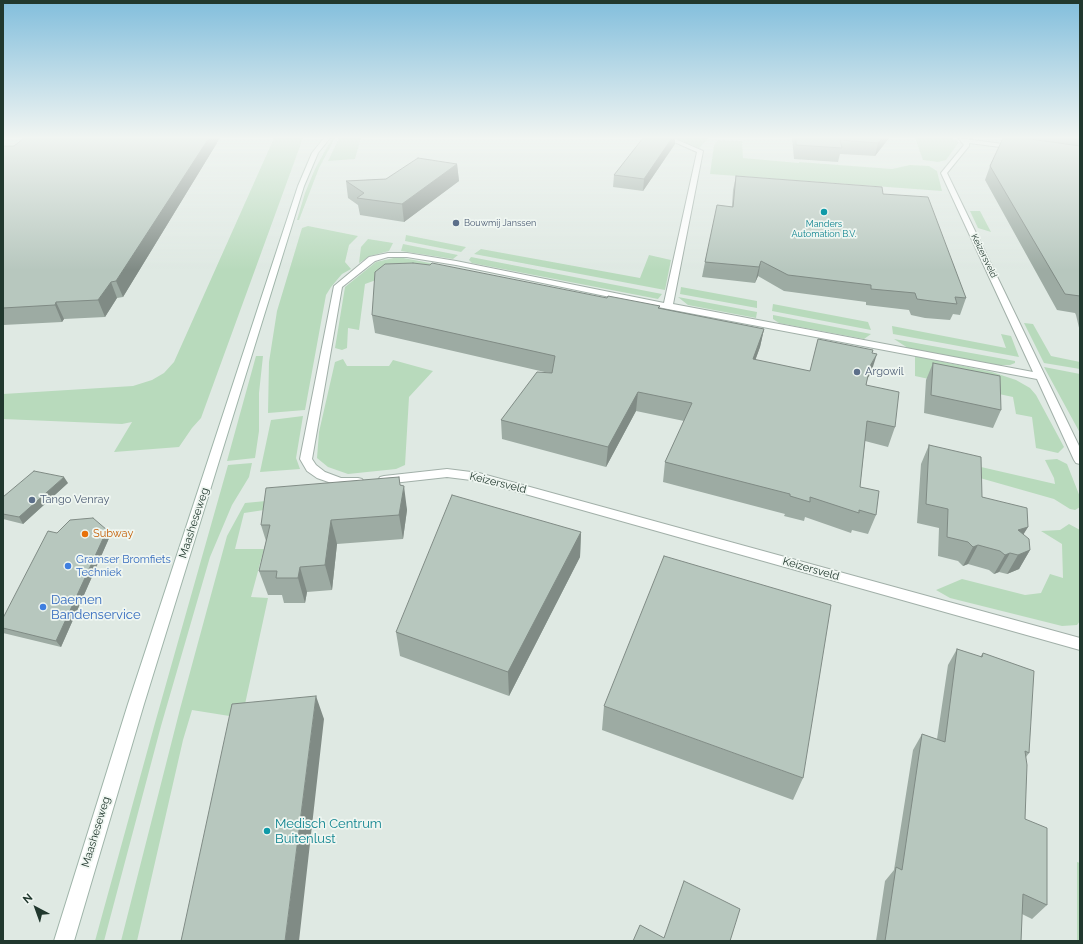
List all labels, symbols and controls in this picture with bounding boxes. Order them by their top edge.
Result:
marker: Manders Automation B.V. [819,207,829,217]
marker: Bouwmij Janssen [451,218,461,228]
place label: Bouwmij Janssen [464,218,536,228]
place label: Manders Automation B.V. [792,219,856,240]
street label: Keizersveld [969,232,999,280]
place label: Argowil [865,365,904,379]
marker: Argowil [852,367,862,377]
street label: Keizersveld [468,470,528,496]
street label: Maasheseweg [176,486,212,560]
place label: Tango Venray [40,493,109,507]
marker: Tango Venray [27,495,37,505]
place label: Subway [93,527,133,541]
marker: Subway [80,529,90,539]
place label: Gramser Bromfiets Techniek [76,553,171,579]
street label: Keizersveld [781,555,841,583]
marker: Gramser Bromfiets Techniek [63,561,73,571]
place label: Daemen Bandenservice [51,592,141,623]
marker: Daemen Bandenservice [38,602,48,612]
street label: Maasheseweg [79,795,113,869]
place label: Medisch Centrum Buitenlust [275,816,382,847]
marker: Medisch Centrum Buitenlust [262,826,272,836]
north arrow [16,888,56,928]
text: N [20,891,35,906]

